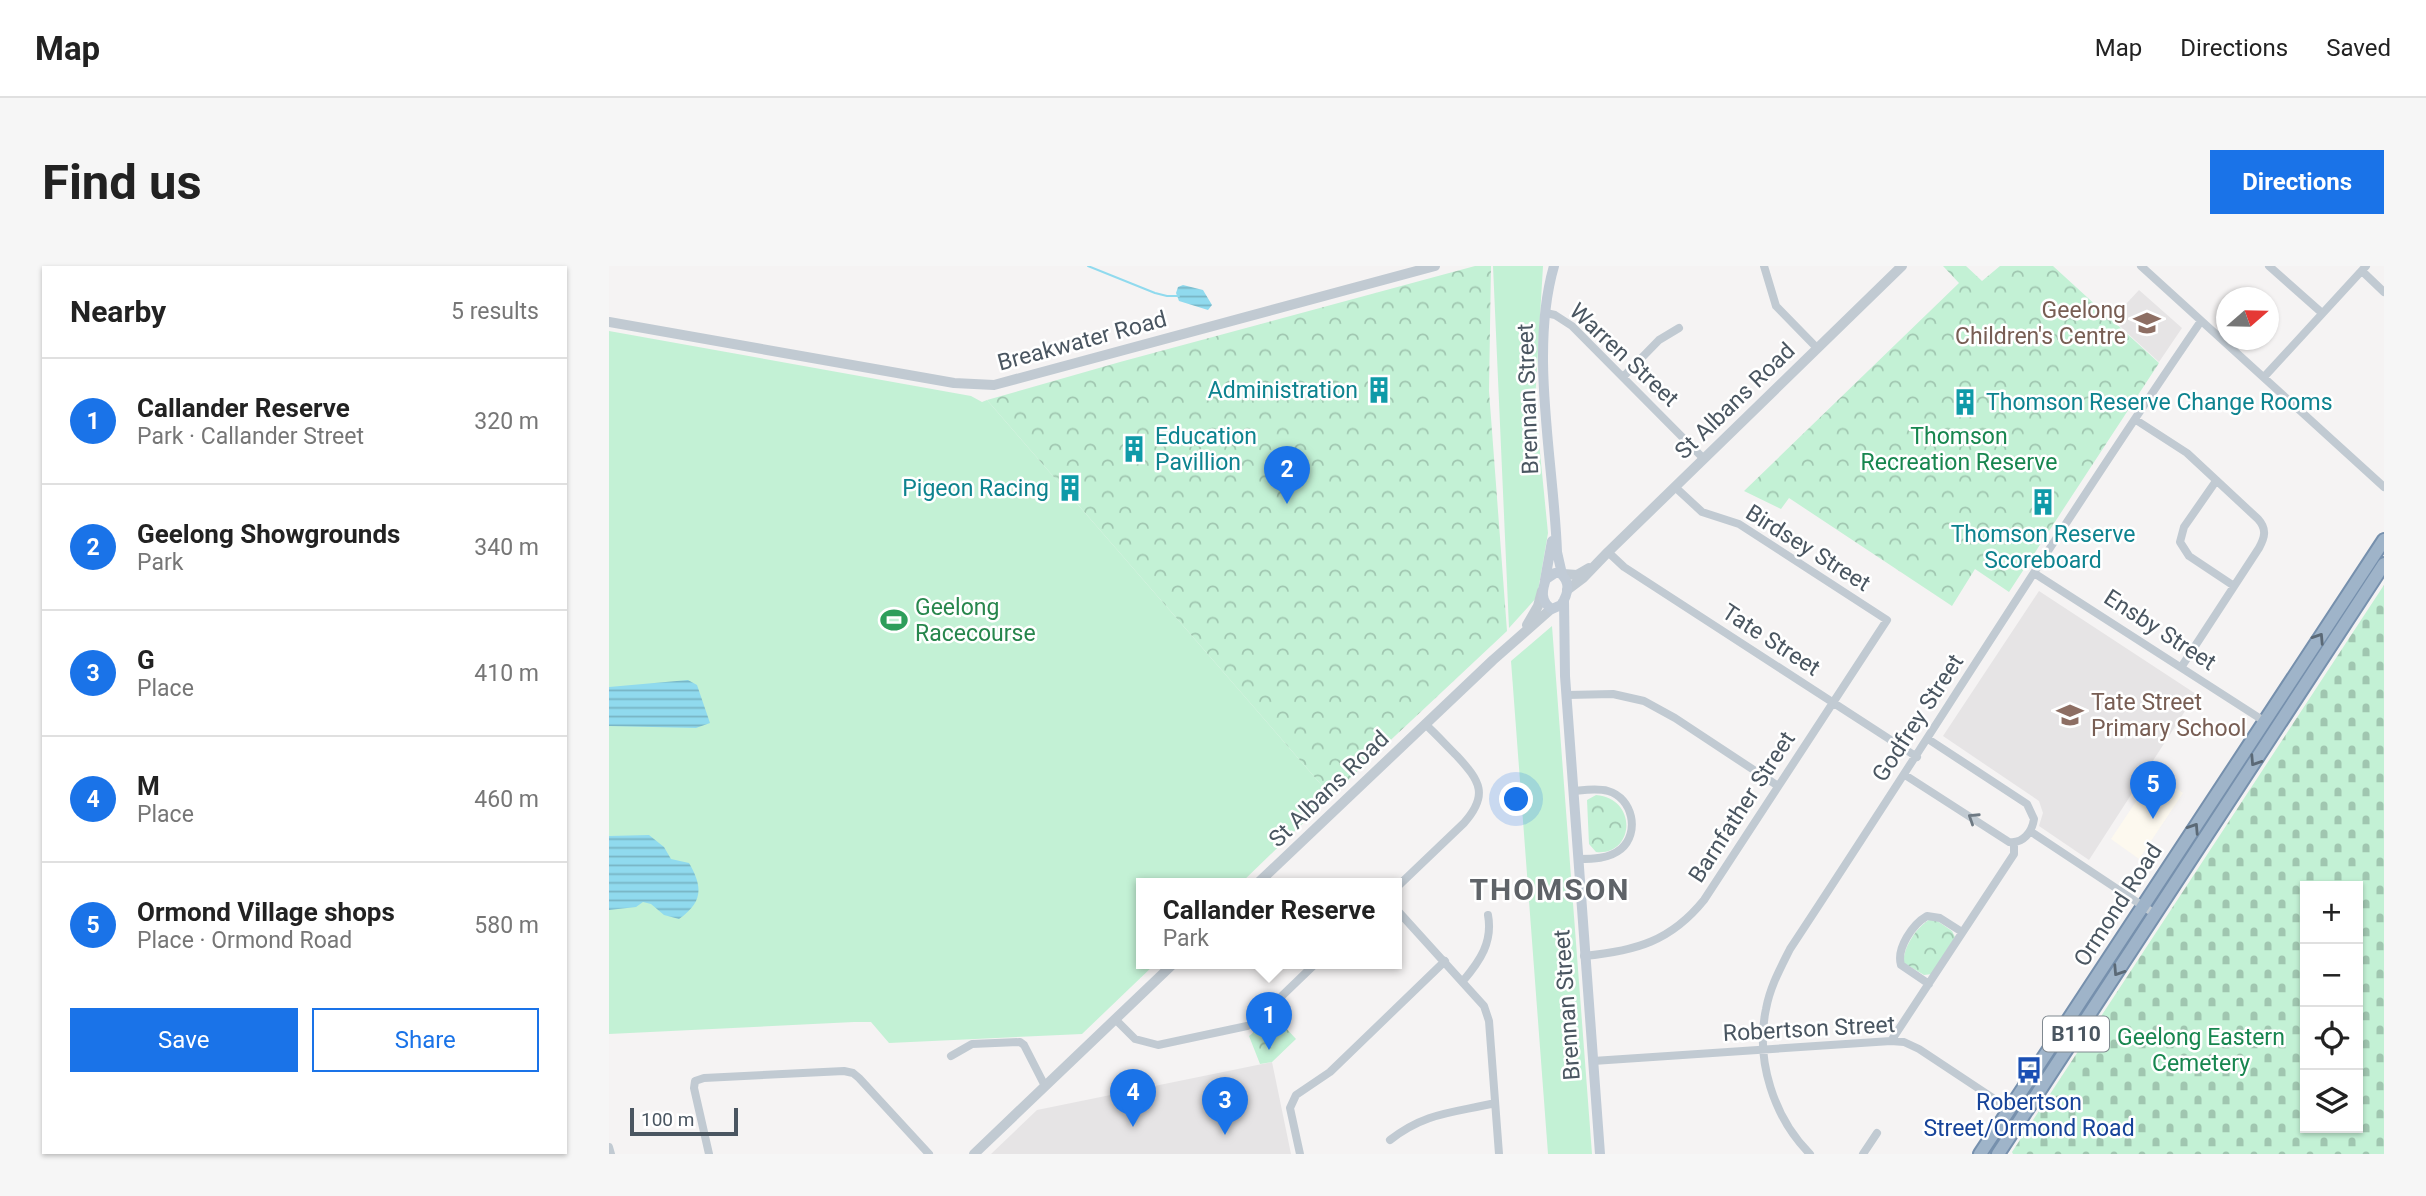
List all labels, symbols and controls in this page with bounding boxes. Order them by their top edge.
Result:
text: Map [35,29,100,68]
text: Map [2095,34,2142,62]
text: Directions [2180,34,2288,62]
text: Saved [2326,34,2391,62]
button: Directions [2210,150,2384,214]
text: Find us [42,154,202,211]
north arrow [2216,287,2279,350]
text: Nearby [70,294,166,329]
place label: Geelong Children's Centre [1955,297,2126,350]
text: 5 results [451,298,539,325]
street label: Warren Street [1564,298,1684,412]
street label: Breakwater Road [994,305,1170,377]
school or university icon: Geelong Children's Centre [2132,308,2162,338]
street label: Brennan Street [1512,323,1544,475]
street label: St Albans Road [1670,337,1800,465]
building icon: Administration [1364,375,1394,405]
place label: Administration [1208,377,1358,404]
building icon: Thomson Reserve Change Rooms [1950,387,1980,417]
place label: Thomson Reserve Change Rooms [1986,389,2333,416]
text: Callander Reserve [137,393,350,423]
text: 1 [86,408,100,435]
text: 320 m [474,408,539,435]
text: Park · Callander Street [137,423,364,450]
place label: Education Pavillion [1155,423,1257,476]
park label: Thomson Recreation Reserve [1861,423,2057,476]
building icon: Education Pavillion [1119,434,1149,464]
pin: 2 [1264,446,1310,504]
building icon: Pigeon Racing [1055,473,1085,503]
place label: Pigeon Racing [902,475,1049,502]
building icon: Thomson Reserve Scoreboard [2028,487,2058,517]
street label: Birdsey Street [1741,499,1875,597]
text: Geelong Showgrounds [137,519,400,549]
place label: Thomson Reserve Scoreboard [1951,521,2135,574]
text: 2 [86,534,100,561]
text: 340 m [474,534,539,561]
text: Park [137,549,183,576]
street label: Ensby Street [2099,584,2221,676]
place label: Geelong Racecourse [915,594,1036,647]
street label: Tate Street [1717,598,1825,682]
sports icon: Geelong Racecourse [879,605,909,635]
one-way arrow [2310,633,2323,646]
text: G [137,645,155,675]
street label: Godfrey Street [1867,649,1969,787]
text: 3 [86,660,100,687]
text: 410 m [474,660,539,687]
text: Place [137,675,194,702]
place label: Tate Street Primary School [2091,689,2246,742]
school or university icon: Tate Street Primary School [2055,700,2085,730]
street label: St Albans Road [1264,725,1394,853]
street label: Barnfather Street [1683,727,1801,887]
one-way arrow [2251,753,2263,766]
pin: 5 [2130,761,2176,819]
text: M [137,771,160,801]
your location [1499,782,1533,816]
text: 4 [86,786,100,813]
text: 460 m [474,786,539,813]
text: Place [137,801,194,828]
one-way arrow [1967,814,1980,827]
one-way arrow [2185,823,2198,836]
street label: Ormond Road [2068,838,2168,972]
district label: THOMSON [1469,872,1631,907]
popup [1136,878,1402,969]
map controls [2300,881,2363,1133]
button: + [2300,881,2363,944]
text: Callander Reserve [1163,895,1375,925]
text: Ormond Village shops [137,897,395,927]
text: 5 [86,912,100,939]
text: 580 m [474,912,539,939]
text: Park [1163,925,1209,952]
text: Place · Ormond Road [137,927,352,954]
street label: Brennan Street [1548,929,1586,1081]
button: − [2300,944,2363,1007]
one-way arrow [2113,963,2126,976]
pin: 1 [1246,992,1292,1050]
button: locate [2300,1007,2363,1070]
button: Save [70,1008,298,1072]
button: Share [312,1008,539,1072]
street label: Robertson Street [1722,1011,1896,1047]
road number: B110 [2043,1016,2109,1052]
park label: Geelong Eastern Cemetery [2117,1024,2285,1077]
bus stop icon: Robertson Street/Ormond Road [2014,1055,2044,1085]
pin: 4 [1110,1069,1156,1127]
button: layers [2300,1070,2363,1133]
pin: 3 [1202,1077,1248,1135]
place label: Robertson Street/Ormond Road [1923,1089,2135,1142]
scale bar [630,1105,739,1137]
text: 100 m [641,1108,694,1131]

